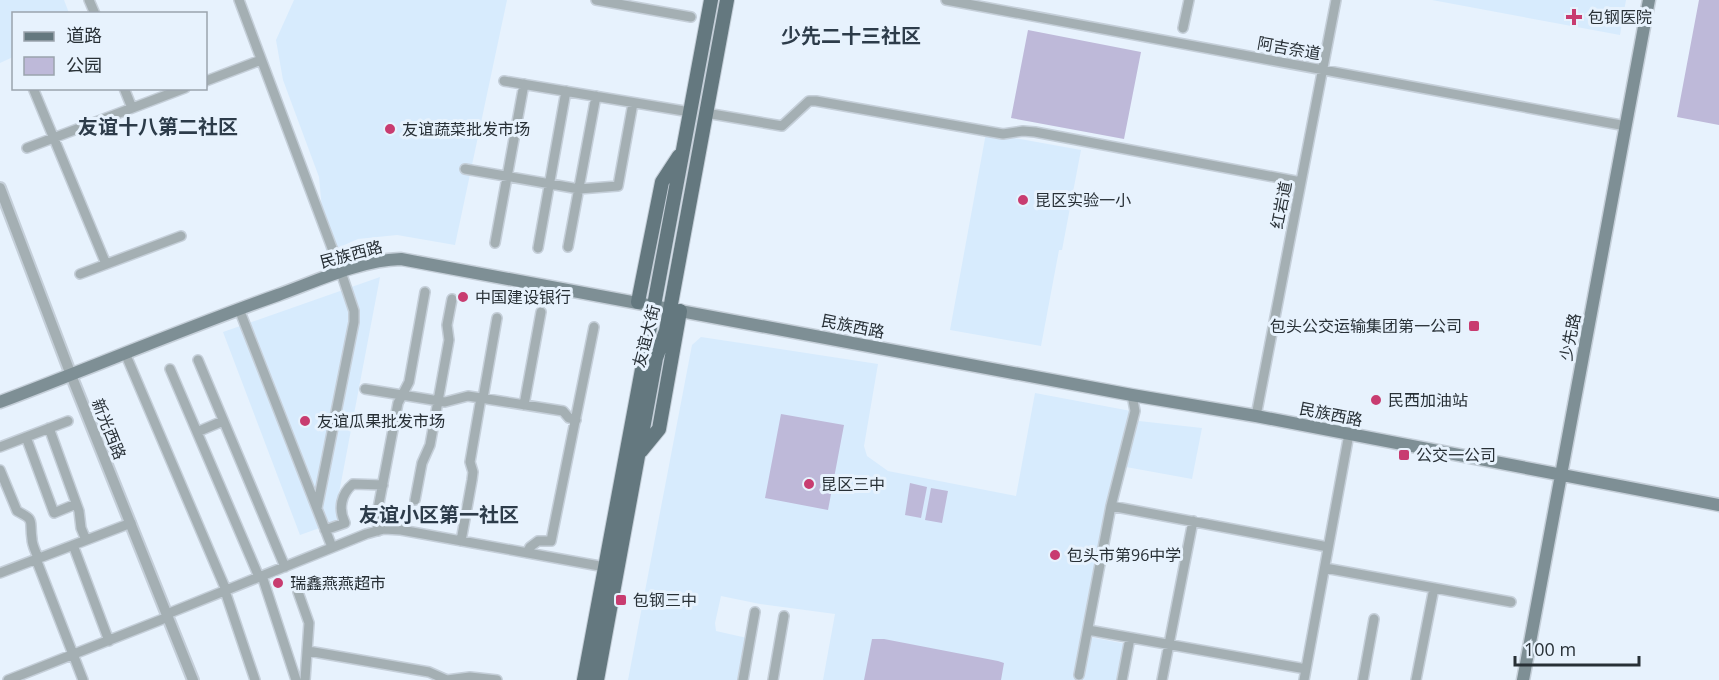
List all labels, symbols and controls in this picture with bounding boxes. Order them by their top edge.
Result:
place label: 包钢医院 [1588,6,1652,28]
marker: 包钢医院 [1565,8,1583,26]
legend [12,12,207,90]
district label: 少先二十三社区 [781,22,921,49]
text: 道路 [66,23,102,47]
street label: 阿吉奈道 [1256,32,1322,64]
text: 公园 [66,53,102,77]
district label: 友谊十八第二社区 [78,113,238,140]
place label: 友谊蔬菜批发市场 [402,118,530,140]
marker: 友谊蔬菜批发市场 [383,122,397,136]
street label: 红岩道 [1266,179,1296,231]
place label: 昆区实验一小 [1035,189,1131,211]
marker: 昆区实验一小 [1016,193,1030,207]
street label: 民族西路 [317,235,385,273]
place label: 中国建设银行 [475,286,571,308]
marker: 中国建设银行 [456,290,470,304]
street label: 友谊大街 [628,302,664,370]
street label: 民族西路 [819,309,887,343]
street label: 少先路 [1555,311,1585,363]
place label: 包头公交运输集团第一公司 [1270,315,1462,337]
marker: 包头公交运输集团第一公司 [1467,319,1481,333]
place label: 民西加油站 [1388,389,1468,411]
marker: 民西加油站 [1369,393,1383,407]
street label: 新光西路 [87,395,131,463]
street label: 民族西路 [1297,397,1365,431]
place label: 友谊瓜果批发市场 [317,410,445,432]
marker: 友谊瓜果批发市场 [298,414,312,428]
place label: 公交一公司 [1416,444,1496,466]
marker: 公交一公司 [1397,448,1411,462]
place label: 昆区三中 [821,473,885,495]
marker: 昆区三中 [802,477,816,491]
district label: 友谊小区第一社区 [359,501,519,528]
place label: 包头市第96中学 [1067,544,1181,566]
marker: 包头市第96中学 [1048,548,1062,562]
place label: 瑞鑫燕燕超市 [290,572,386,594]
marker: 瑞鑫燕燕超市 [271,576,285,590]
place label: 包钢三中 [633,589,697,611]
marker: 包钢三中 [614,593,628,607]
scale bar [1515,629,1640,667]
text: 100 m [1524,637,1576,661]

